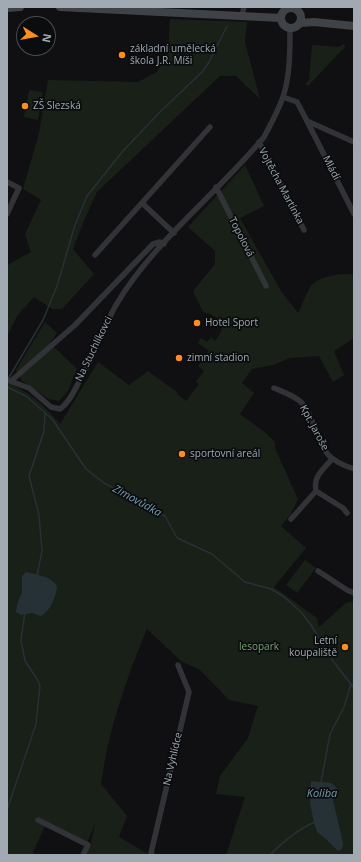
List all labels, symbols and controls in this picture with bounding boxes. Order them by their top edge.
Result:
north arrow [16,16,56,56]
text: N [39,32,56,44]
place label: základní umělecká škola J.R. Míši [130,43,216,66]
marker: základní umělecká škola J.R. Míši [117,50,127,60]
place label: ZŠ Slezská [33,100,81,112]
marker: ZŠ Slezská [20,101,30,111]
street label: Vojtěcha Martínka [256,146,306,226]
street label: Mládí [320,154,342,182]
street label: Topolová [226,215,256,259]
street label: Na Stuchlíkovci [73,315,115,383]
place label: Hotel Sport [205,317,258,329]
marker: Hotel Sport [192,318,202,328]
place label: zimní stadion [187,352,249,364]
marker: zimní stadion [174,353,184,363]
street label: Kpt. Jaroše [297,403,331,453]
place label: sportovní areál [190,448,260,460]
marker: sportovní areál [177,449,187,459]
water label: Zimovůdka [110,482,164,520]
place label: Letní koupaliště [289,635,337,658]
park label: lesopark [239,641,279,653]
marker: Letní koupaliště [340,642,350,652]
street label: Na Vyhlídce [161,731,185,787]
water label: Koliba [307,787,337,801]

